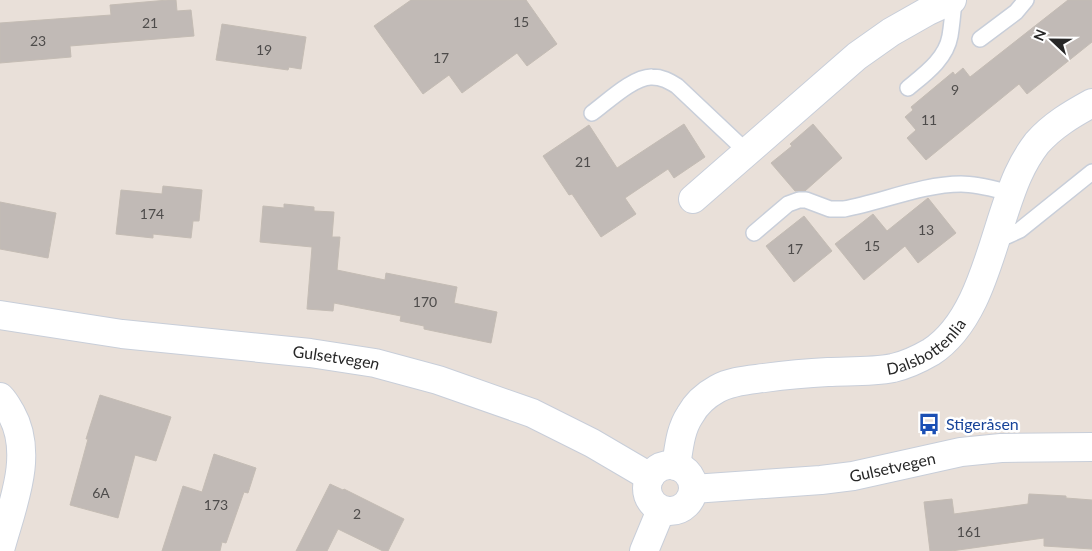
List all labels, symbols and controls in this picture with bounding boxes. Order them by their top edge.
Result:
house number: 15 [513,13,529,30]
house number: 21 [142,14,158,31]
north arrow [1027,15,1077,65]
text: N [1030,27,1049,43]
house number: 23 [30,32,46,49]
house number: 19 [256,41,272,58]
house number: 17 [433,49,449,66]
house number: 9 [951,81,959,98]
house number: 11 [921,111,937,128]
house number: 21 [575,153,591,170]
house number: 174 [140,205,164,222]
house number: 13 [918,221,934,238]
house number: 15 [864,237,880,254]
house number: 17 [787,240,803,257]
house number: 170 [413,293,437,310]
street label: Dalsbottenlia [885,315,969,378]
street label: Gulsetvegen [292,341,382,373]
bus stop icon: Stigeråsen [916,411,942,437]
place label: Stigeråsen [946,414,1019,433]
street label: Gulsetvegen [848,448,937,485]
house number: 6A [92,484,110,501]
house number: 173 [204,496,228,513]
house number: 2 [353,505,361,522]
house number: 161 [957,523,981,540]

